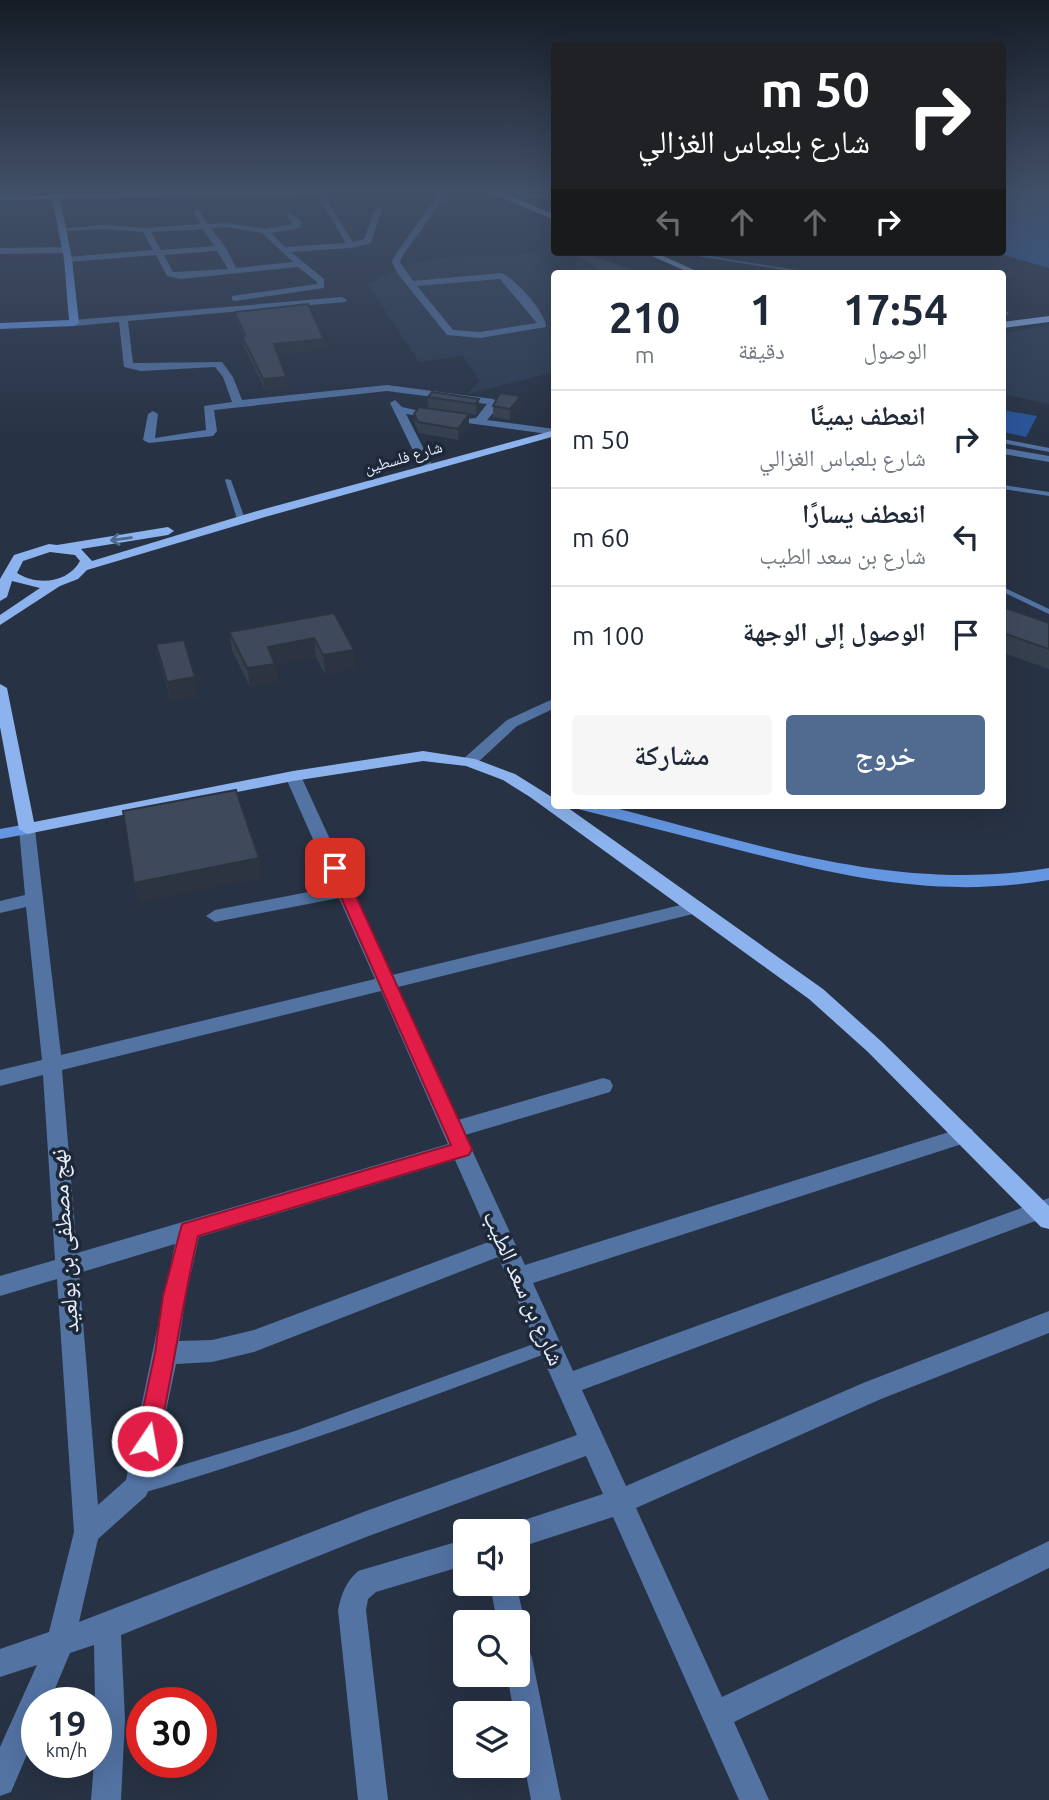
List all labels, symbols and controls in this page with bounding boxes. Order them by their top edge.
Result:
text: 50 m [761,61,870,116]
icon: right [894,70,985,161]
text: شارع بلعباس الغزالي [638,123,870,159]
icon: left [650,203,688,241]
icon: ahead [723,203,761,241]
icon: ahead [796,203,834,241]
icon: right [869,203,907,241]
text: 1 [750,286,773,333]
text: 17:54 [843,286,948,333]
text: 210 [609,294,680,341]
text: دقيقة [738,338,785,363]
text: الوصول [864,338,927,363]
text: m [635,342,654,367]
text: انعطف يمينًا [810,401,926,430]
icon: right [947,420,985,458]
text: 50 m [572,425,630,454]
street label: شارع فلسطين [362,437,445,479]
text: شارع بلعباس الغزالي [759,445,926,470]
text: انعطف يسارًا [802,499,926,528]
icon: left [947,518,985,556]
text: 60 m [572,523,630,552]
one-way arrow [110,532,133,545]
text: شارع بن سعد الطيب [759,543,926,568]
icon: arrive [947,616,985,654]
text: الوصول إلى الوجهة [743,617,926,646]
text: 100 m [572,621,644,650]
button: مشاركة [572,715,772,795]
button: خروج [786,715,985,795]
pin [305,838,365,898]
icon: arrive [316,849,354,887]
street label: نهج مصطفى بن بولعيد [45,1148,85,1334]
street label: شارع بن سعد الطيب [476,1207,570,1370]
position arrow [110,1404,184,1478]
map controls [453,1519,530,1778]
button: sound [453,1519,530,1596]
button: search [453,1610,530,1687]
speed limit sign: 30 [126,1687,217,1778]
button: layers [453,1701,530,1778]
text: 19 [47,1703,86,1743]
text: km/h [46,1740,87,1760]

